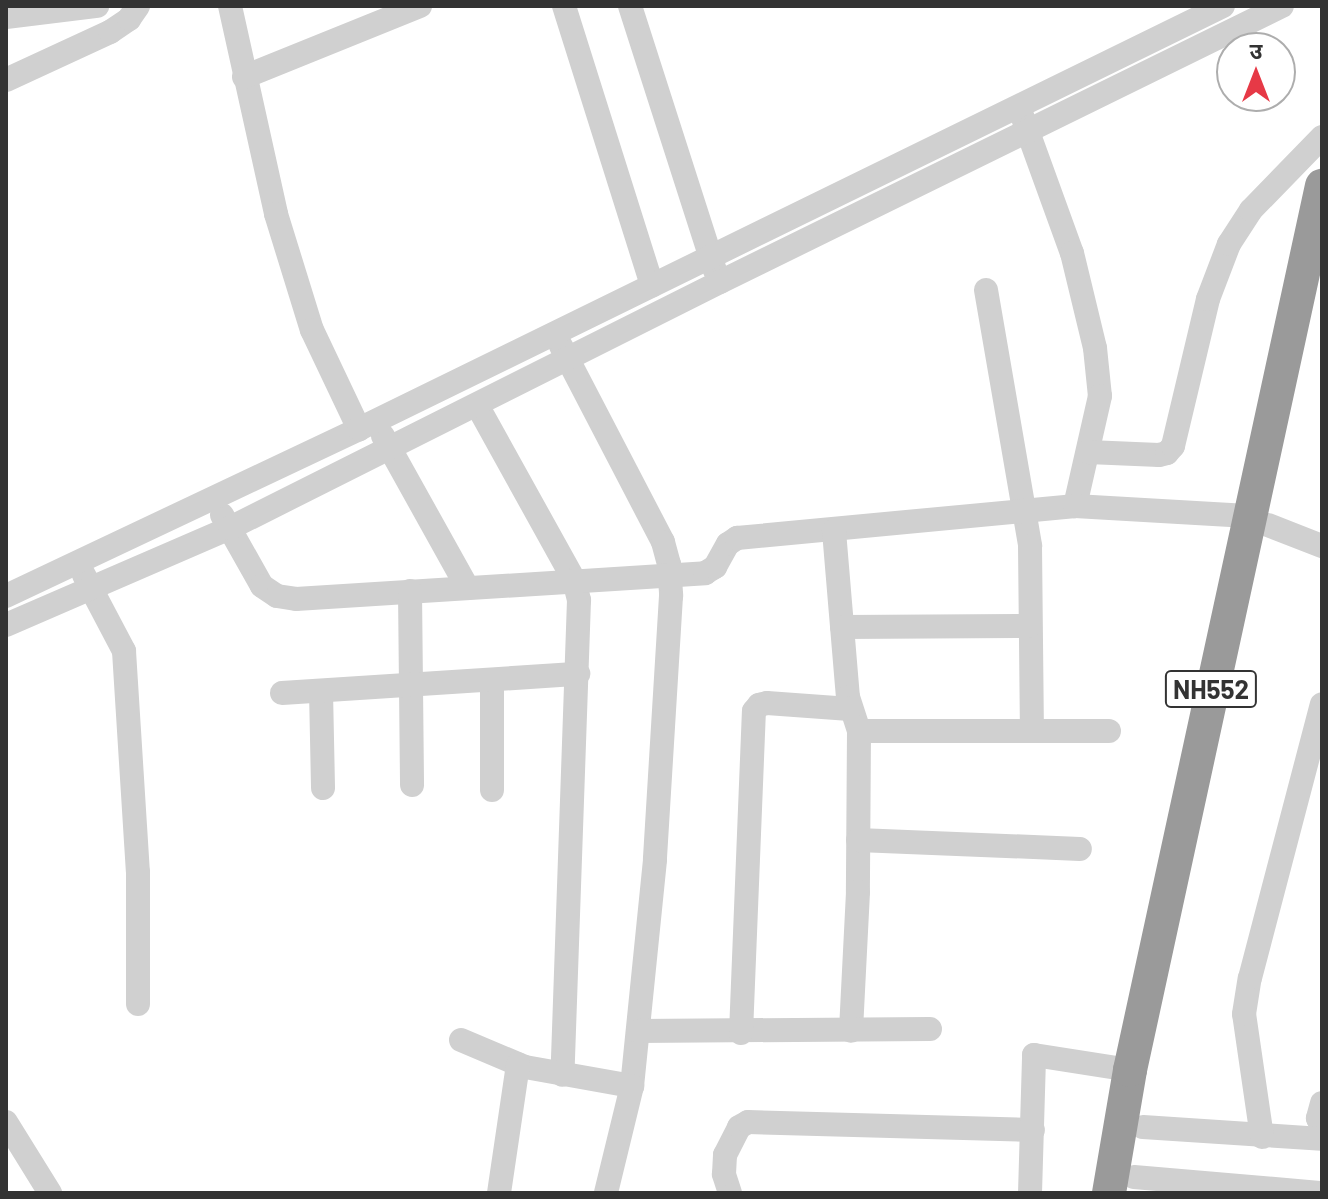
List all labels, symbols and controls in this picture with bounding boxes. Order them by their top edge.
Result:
north arrow [1216,32,1296,112]
text: उ [1250,37,1262,63]
road number: NH552 [1163,667,1259,711]

